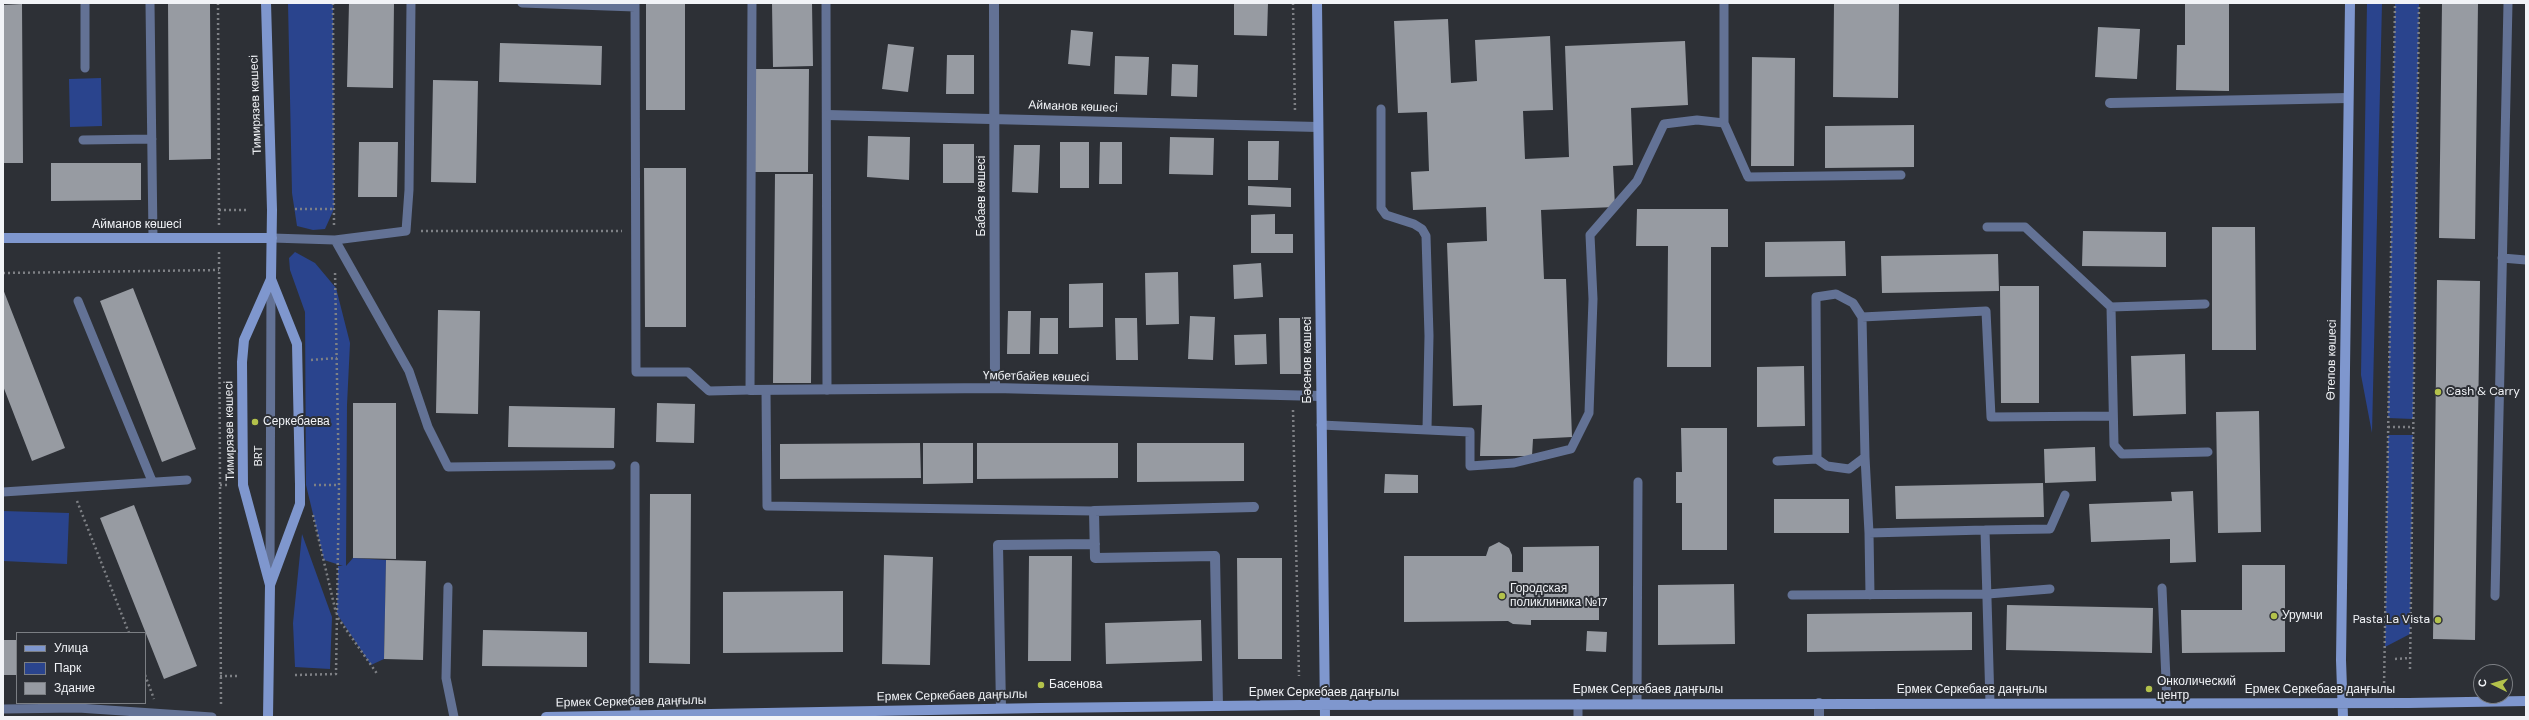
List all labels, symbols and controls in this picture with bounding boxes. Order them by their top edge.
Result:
street label: Тимирязев көшесі [247,55,265,155]
street label: Айманов көшесі [1028,98,1118,116]
street label: Бабаев көшесі [975,156,989,236]
street label: Айманов көшесі [92,218,182,232]
street label: Бәсенов көшесі [1301,317,1315,403]
street label: Өтепов көшесі [2324,319,2340,401]
street label: Үмбетбайев көшесі [983,369,1089,385]
street label: Тимирязев көшесі [222,381,238,481]
place label: Cash & Carry [2446,385,2520,399]
marker: Cash & Carry [2433,387,2443,397]
place label: Серкебаева [263,415,330,429]
marker: Серкебаева [250,417,260,427]
street label: BRT [252,445,266,467]
place label: Городская поликлиника №17 [1510,582,1607,610]
marker: Городская поликлиника №17 [1497,591,1507,601]
place label: Урумчи [2282,609,2323,623]
marker: Урумчи [2269,611,2279,621]
place label: Pasta La Vista [2353,613,2430,627]
marker: Pasta La Vista [2433,615,2443,625]
legend [16,632,146,704]
text: Улица [54,640,88,656]
text: Парк [54,660,81,676]
north arrow [2473,664,2513,704]
place label: Онколический центр [2157,675,2236,703]
place label: Басенова [1049,678,1102,692]
text: С [2475,678,2489,688]
text: Здание [54,680,95,696]
marker: Басенова [1036,680,1046,690]
street label: Ермек Серкебаев даңғылы [1573,683,1723,697]
street label: Ермек Серкебаев даңғылы [1897,683,2047,697]
street label: Ермек Серкебаев даңғылы [2245,683,2395,697]
marker: Онколический центр [2144,684,2154,694]
street label: Ермек Серкебаев даңғылы [1249,686,1399,700]
street label: Ермек Серкебаев даңғылы [877,687,1027,705]
street label: Ермек Серкебаев даңғылы [556,693,706,711]

